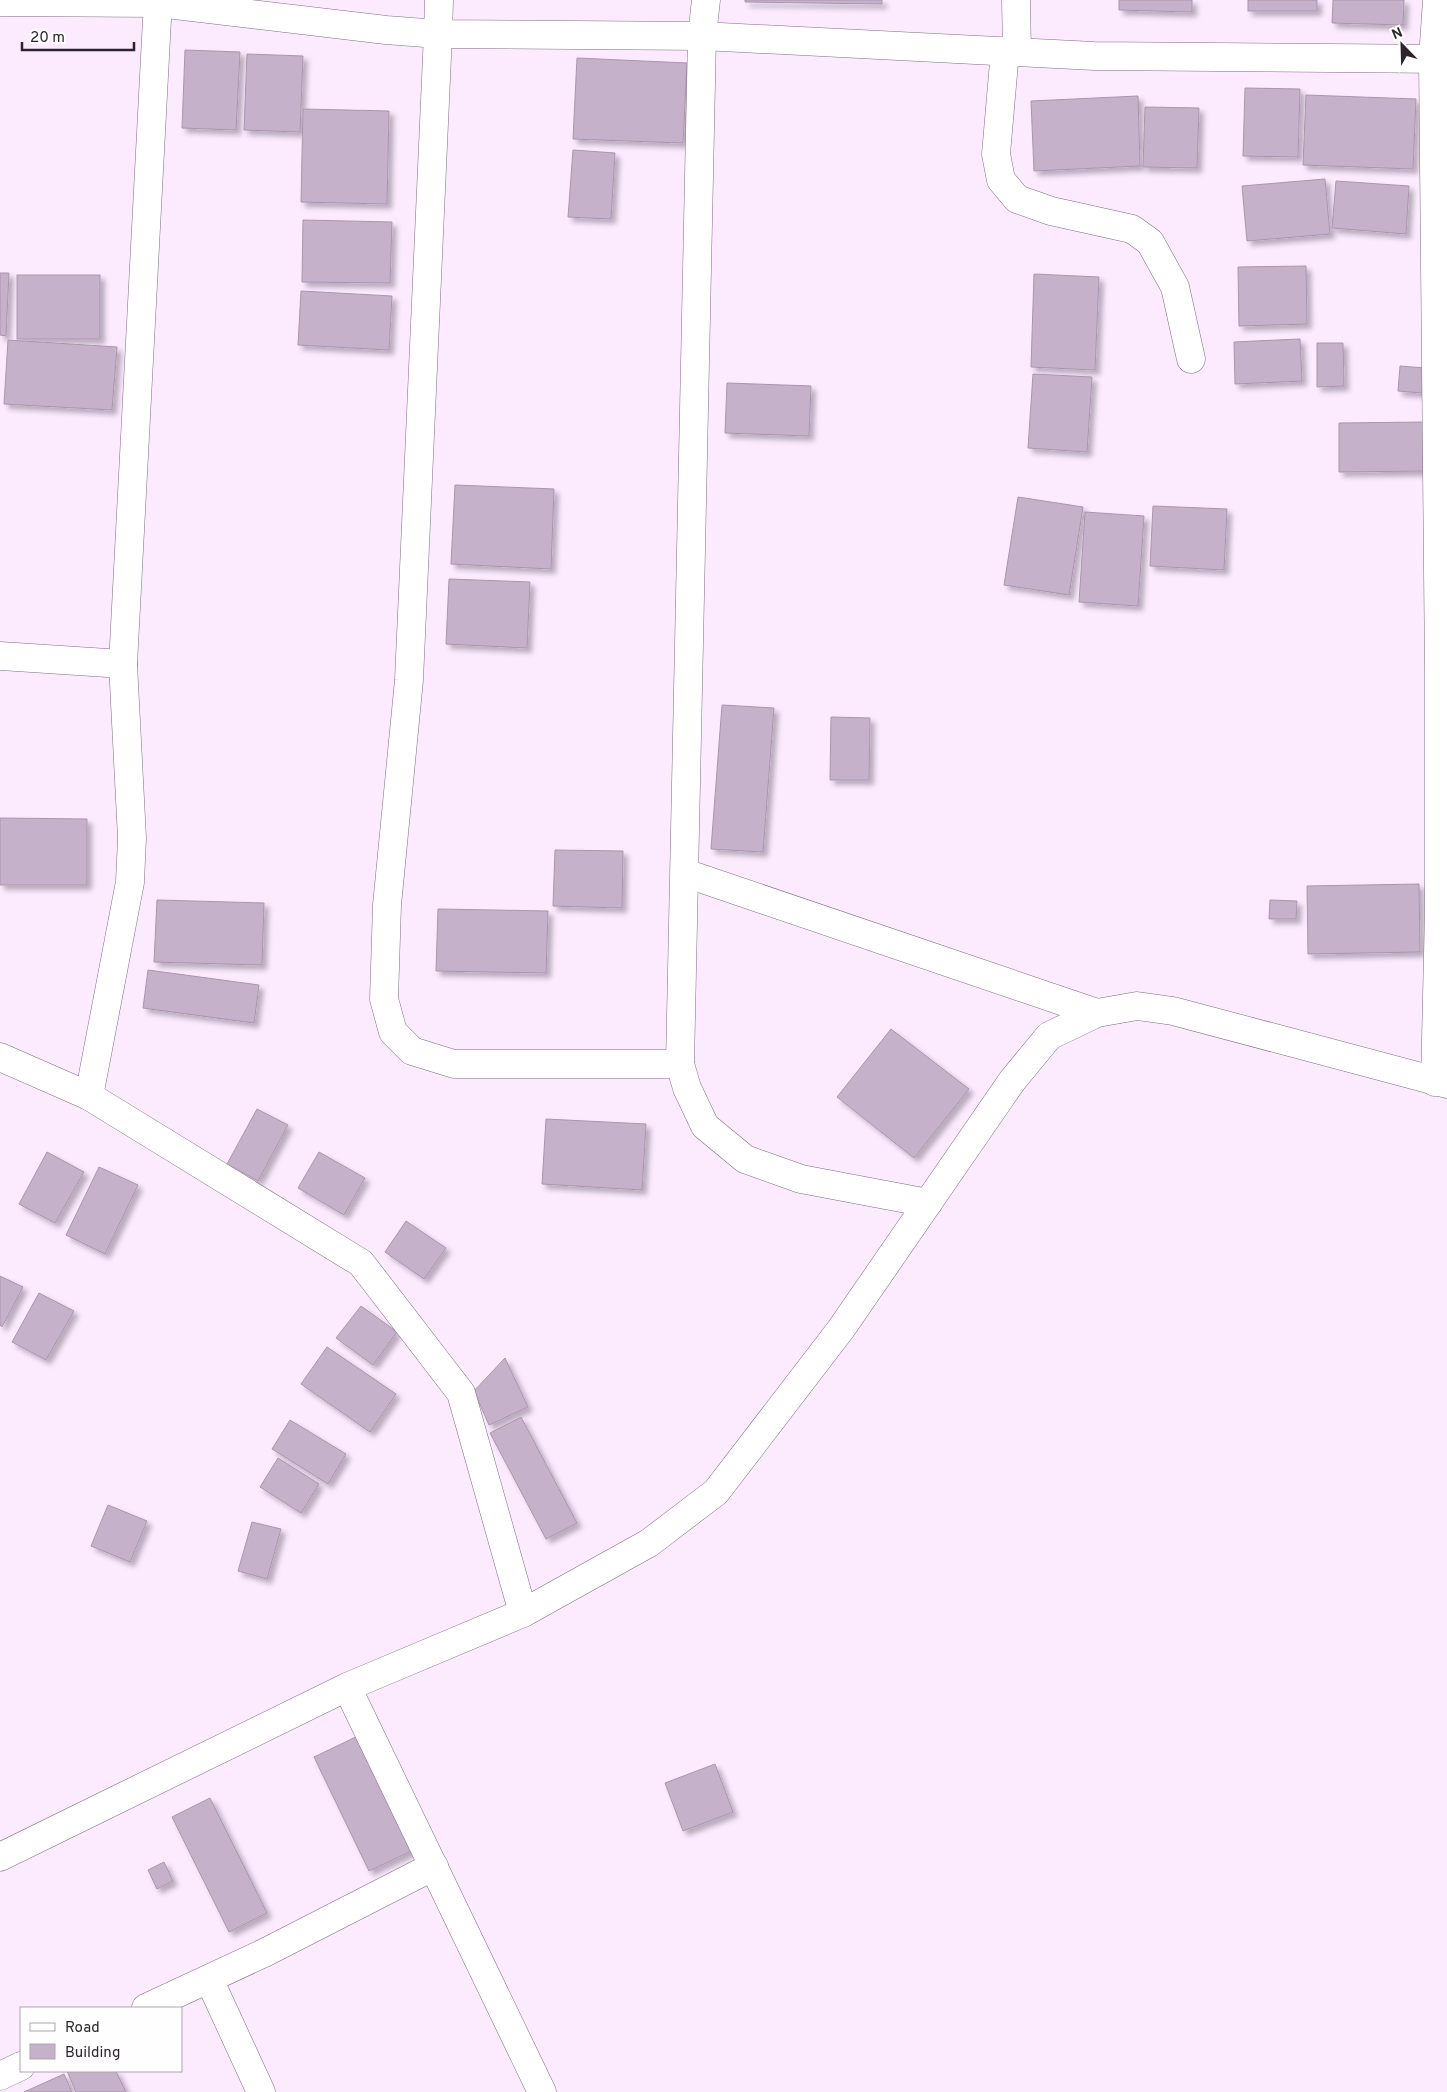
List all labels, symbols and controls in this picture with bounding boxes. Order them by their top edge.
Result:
scale bar [22,20,135,52]
north arrow [1377,20,1427,70]
text: N [1390,25,1405,44]
text: 20 m [30,29,65,48]
legend [20,2007,182,2072]
text: Road [65,2019,100,2038]
text: Building [65,2044,120,2063]

